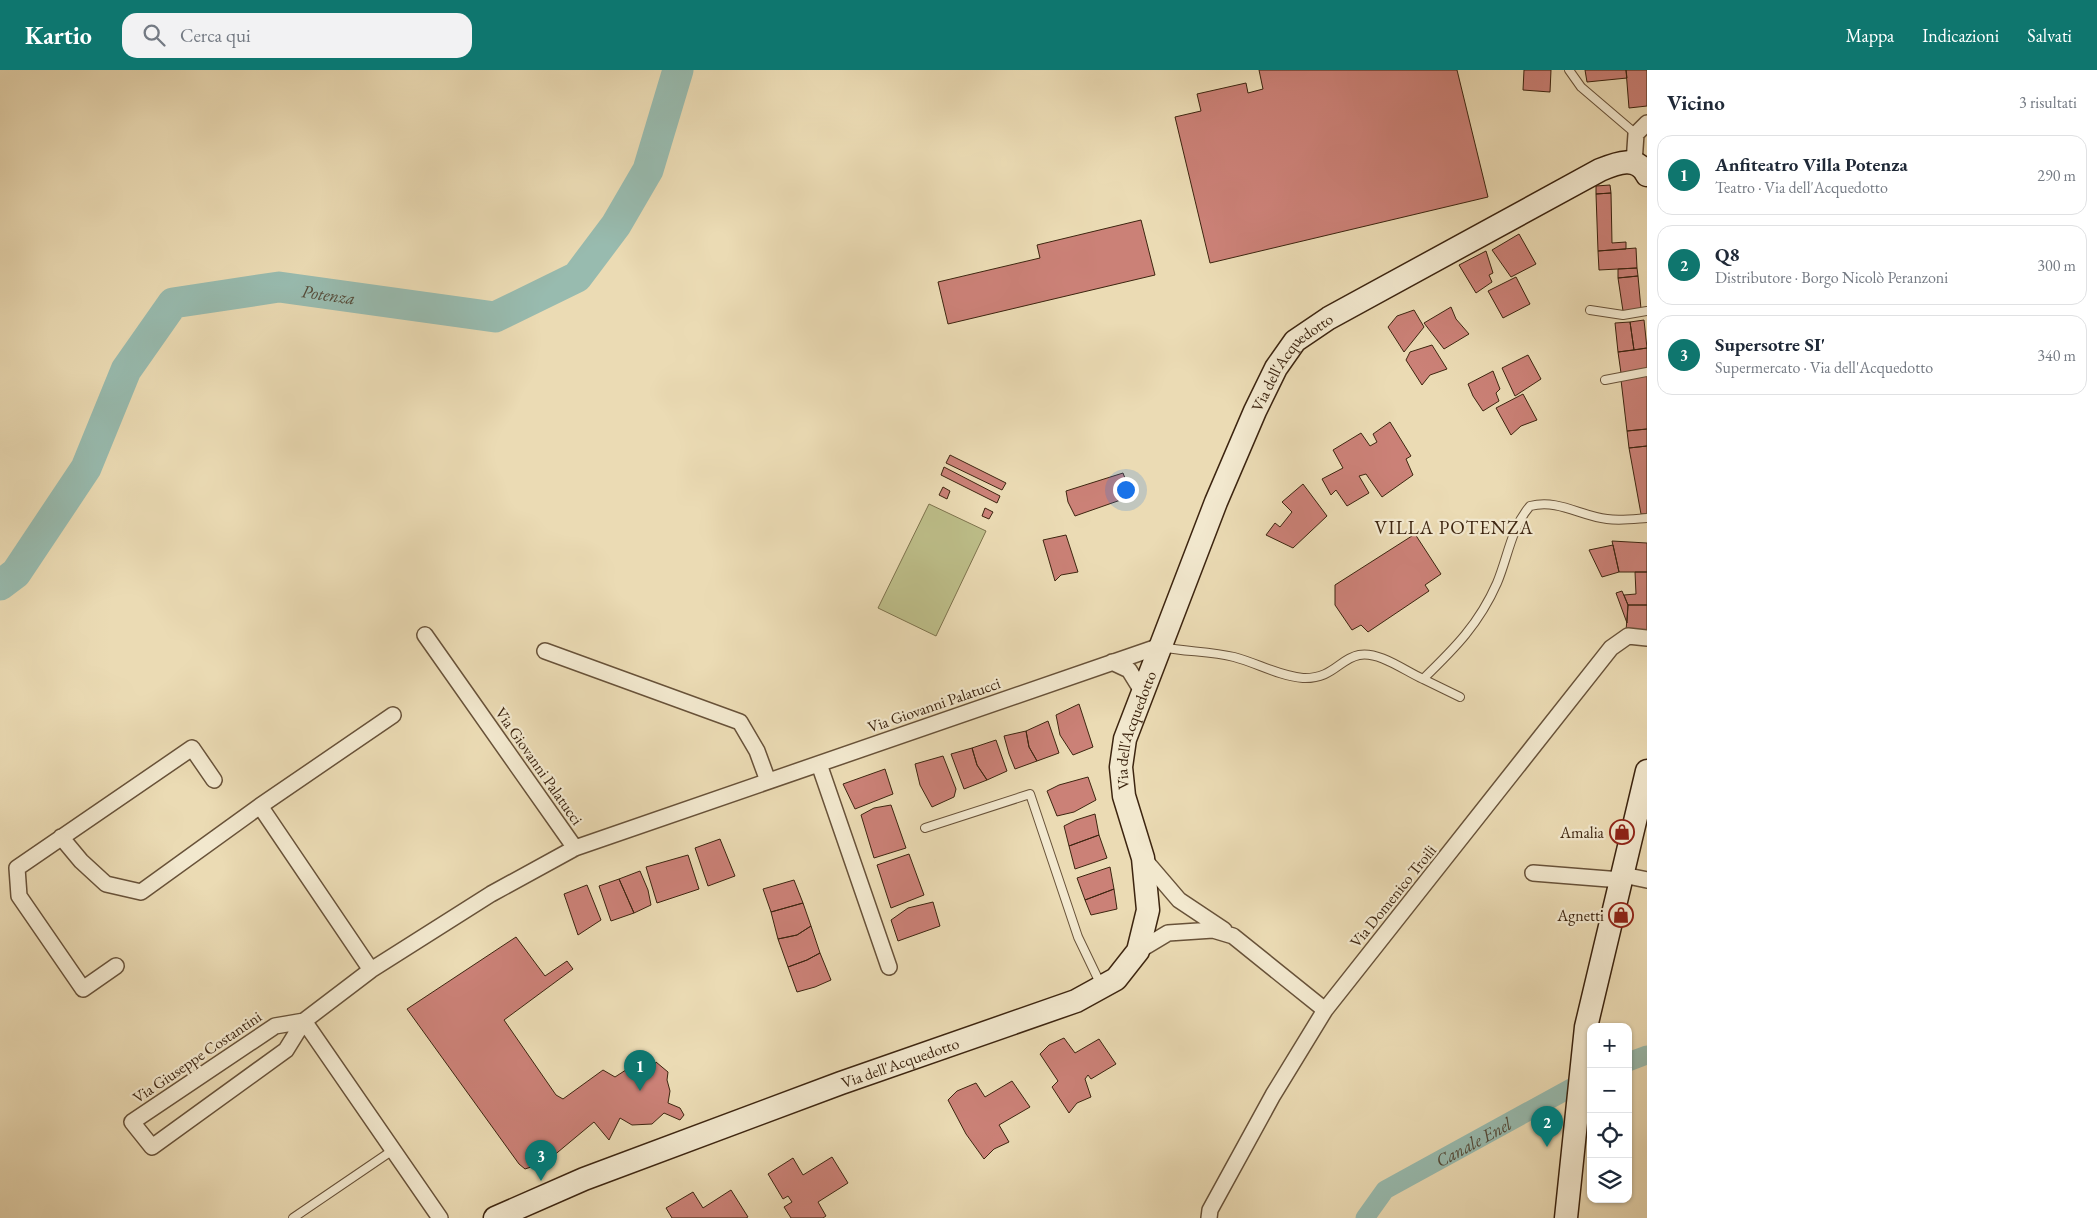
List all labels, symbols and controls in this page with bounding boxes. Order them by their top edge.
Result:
search box [122,13,472,58]
text: Kartio [25,20,92,51]
icon: search [140,21,168,49]
text: Cerca qui [180,23,251,48]
text: Mappa [1846,24,1894,47]
text: Indicazioni [1922,24,1999,47]
text: Salvati [2027,24,2072,47]
text: Vicino [1667,89,1725,116]
text: 3 risultati [2019,92,2077,113]
text: Anfiteatro Villa Potenza [1715,152,1908,177]
text: 1 [1680,165,1688,186]
text: 290 m [2037,165,2076,186]
text: Teatro · Via dell'Acquedotto [1715,177,1888,198]
text: Q8 [1715,242,1740,267]
text: 2 [1680,255,1688,276]
text: 300 m [2037,255,2076,276]
text: Distributore · Borgo Nicolò Peranzoni [1715,267,1948,288]
water label: Potenza [300,279,357,309]
street label: Via dell'Acquedotto [1246,308,1337,415]
text: Supersotre SI' [1715,332,1825,357]
text: 3 [1680,345,1688,366]
text: 340 m [2037,345,2076,366]
text: Supermercato · Via dell'Acquedotto [1715,357,1933,378]
your location [1113,477,1139,503]
district label: VILLA POTENZA [1374,515,1534,540]
street label: Via dell'Acquedotto [1110,668,1161,791]
street label: Via Giovanni Palatucci [865,672,1003,738]
street label: Via Giovanni Palatucci [491,703,588,829]
shop icon: Amalia [1609,819,1635,845]
place label: Amalia [1559,822,1605,843]
street label: Via Domenico Troili [1345,840,1441,952]
shop icon: Agnetti [1608,902,1634,928]
place label: Agnetti [1556,905,1604,926]
street label: Via Giuseppe Costantini [129,1006,266,1108]
map controls [1587,1023,1632,1203]
button: + [1587,1023,1632,1068]
street label: Via dell'Acquedotto [838,1032,962,1093]
pin: 1 [624,1050,656,1091]
button: − [1587,1068,1632,1113]
pin: 2 [1531,1106,1563,1147]
water label: Canale Enel [1431,1111,1516,1172]
button: locate [1587,1113,1632,1158]
pin: 3 [525,1140,557,1181]
button: layers [1587,1158,1632,1203]

